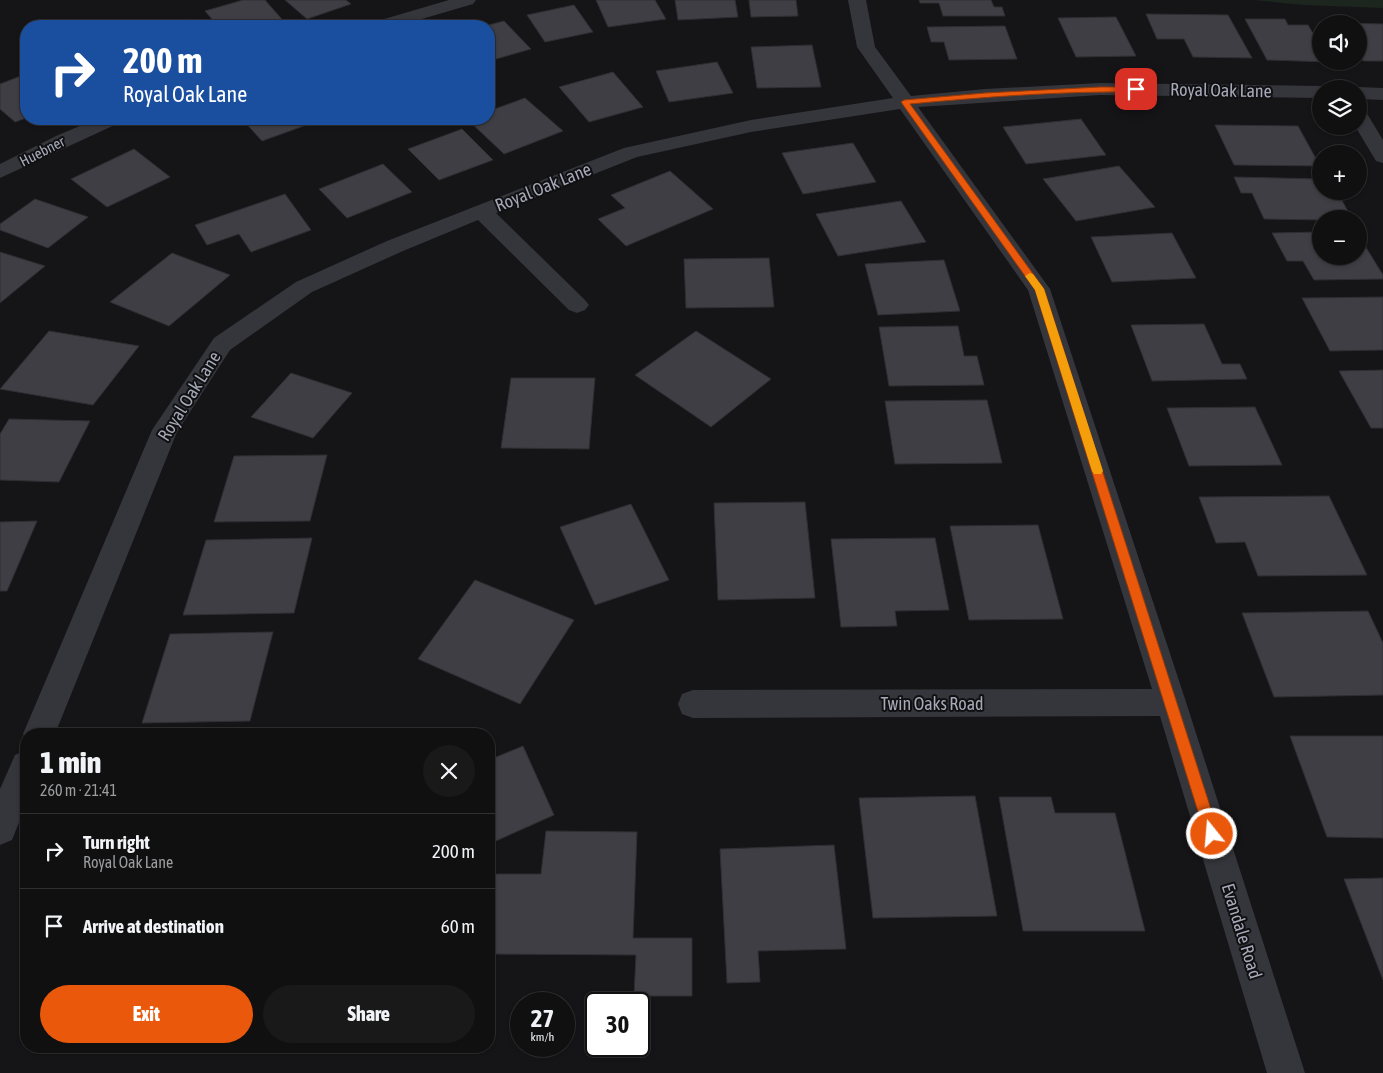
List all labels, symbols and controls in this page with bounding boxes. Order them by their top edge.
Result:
map controls [1312,15,1367,265]
button: sound [1312,15,1367,70]
icon: right [40,40,105,105]
text: 200 m [123,40,202,80]
pin [1115,68,1157,110]
icon: arrive [1122,75,1150,103]
street label: Royal Oak Lane [1170,79,1272,101]
button: layers [1312,80,1367,135]
text: Royal Oak Lane [123,81,247,107]
street label: Huebner [17,132,68,170]
button: + [1312,145,1367,200]
street label: Royal Oak Lane [492,158,594,216]
button: − [1312,210,1367,265]
street label: Royal Oak Lane [153,347,225,445]
street label: Twin Oaks Road [880,693,984,714]
text: 1 min [40,745,101,779]
button: close [423,745,475,797]
text: 260 m · 21:41 [40,781,117,799]
position arrow [1185,807,1237,859]
text: Turn right [83,831,150,853]
icon: right [40,837,68,865]
text: 200 m [432,840,475,862]
text: Royal Oak Lane [83,853,173,871]
street label: Evandale Road [1218,881,1266,981]
icon: arrive [40,912,68,940]
text: Arrive at destination [83,915,224,937]
text: 60 m [441,915,475,937]
button: Exit [40,985,253,1043]
button: Share [263,985,475,1043]
speed limit sign: 30 [585,992,650,1057]
text: 27 [531,1004,554,1032]
text: km/h [531,1030,554,1044]

